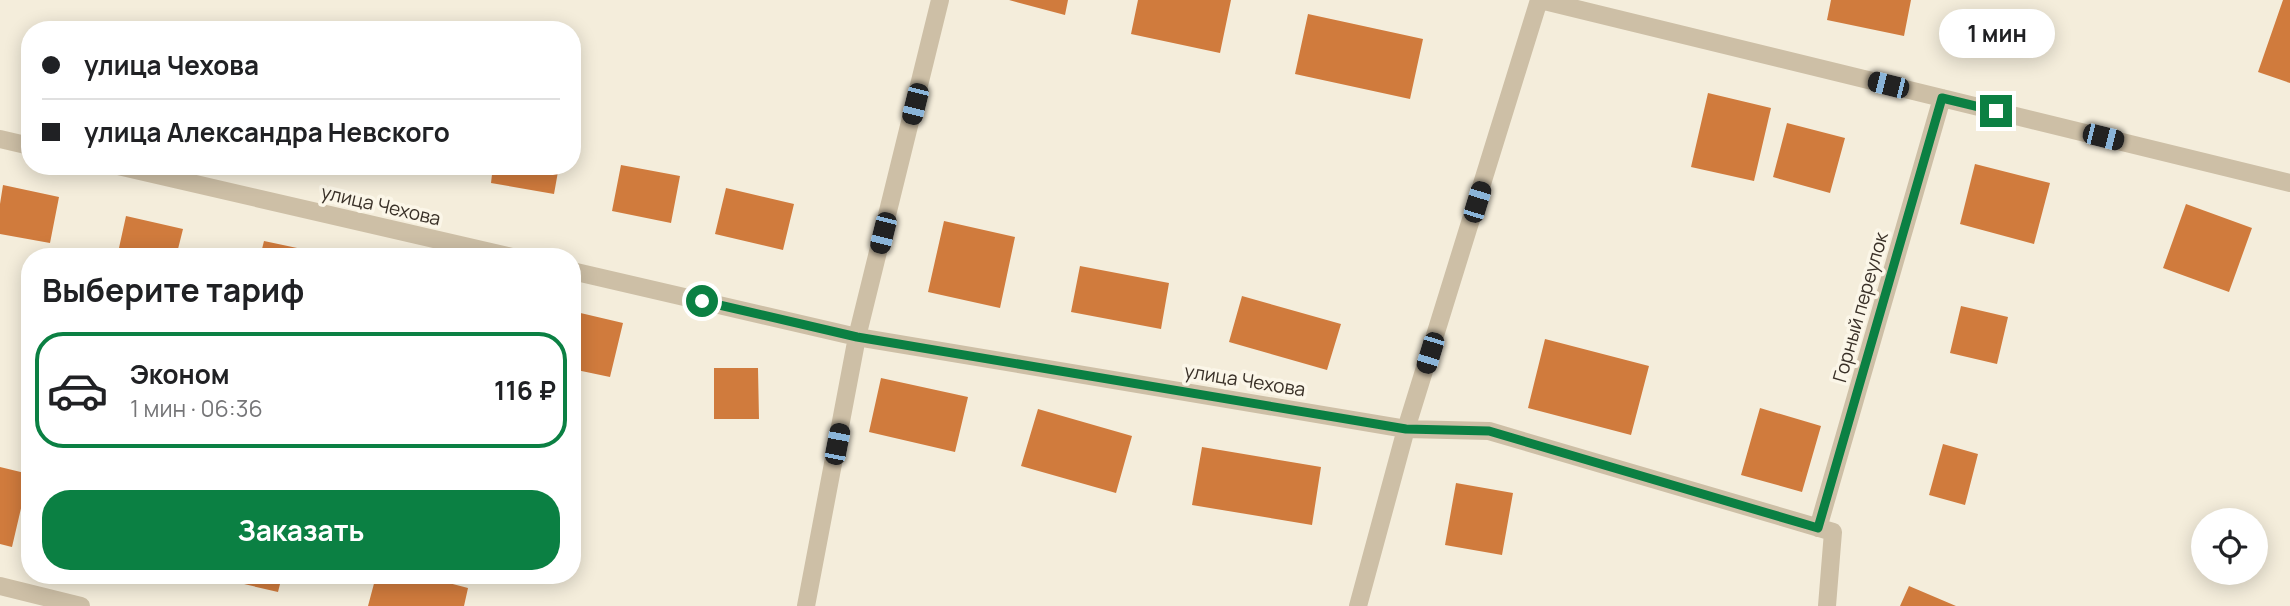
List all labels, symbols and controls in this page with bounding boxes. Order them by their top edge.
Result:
callout: 1 мин [1938,10,2054,58]
text: 1 мин [1967,17,2027,49]
text: улица Чехова [84,47,259,83]
car [1866,70,1911,100]
car [900,81,931,127]
route end [1980,95,2012,127]
text: улица Александра Невского [84,114,450,150]
car [2081,122,2126,152]
street label: улица Чехова [319,179,443,231]
car [1461,179,1494,225]
car [868,210,899,256]
street label: Горный переулок [1826,228,1894,385]
text: Выберите тариф [42,268,304,312]
route start [686,285,718,317]
car [1414,330,1447,376]
text: Эконом [130,356,230,392]
street label: улица Чехова [1183,358,1307,402]
icon: car [46,359,109,422]
text: 116 ₽ [494,372,556,408]
text: 1 мин · 06:36 [130,392,263,424]
car [823,421,852,467]
button: Заказать [42,490,560,570]
map controls [2191,508,2268,585]
button: locate [2191,508,2268,585]

